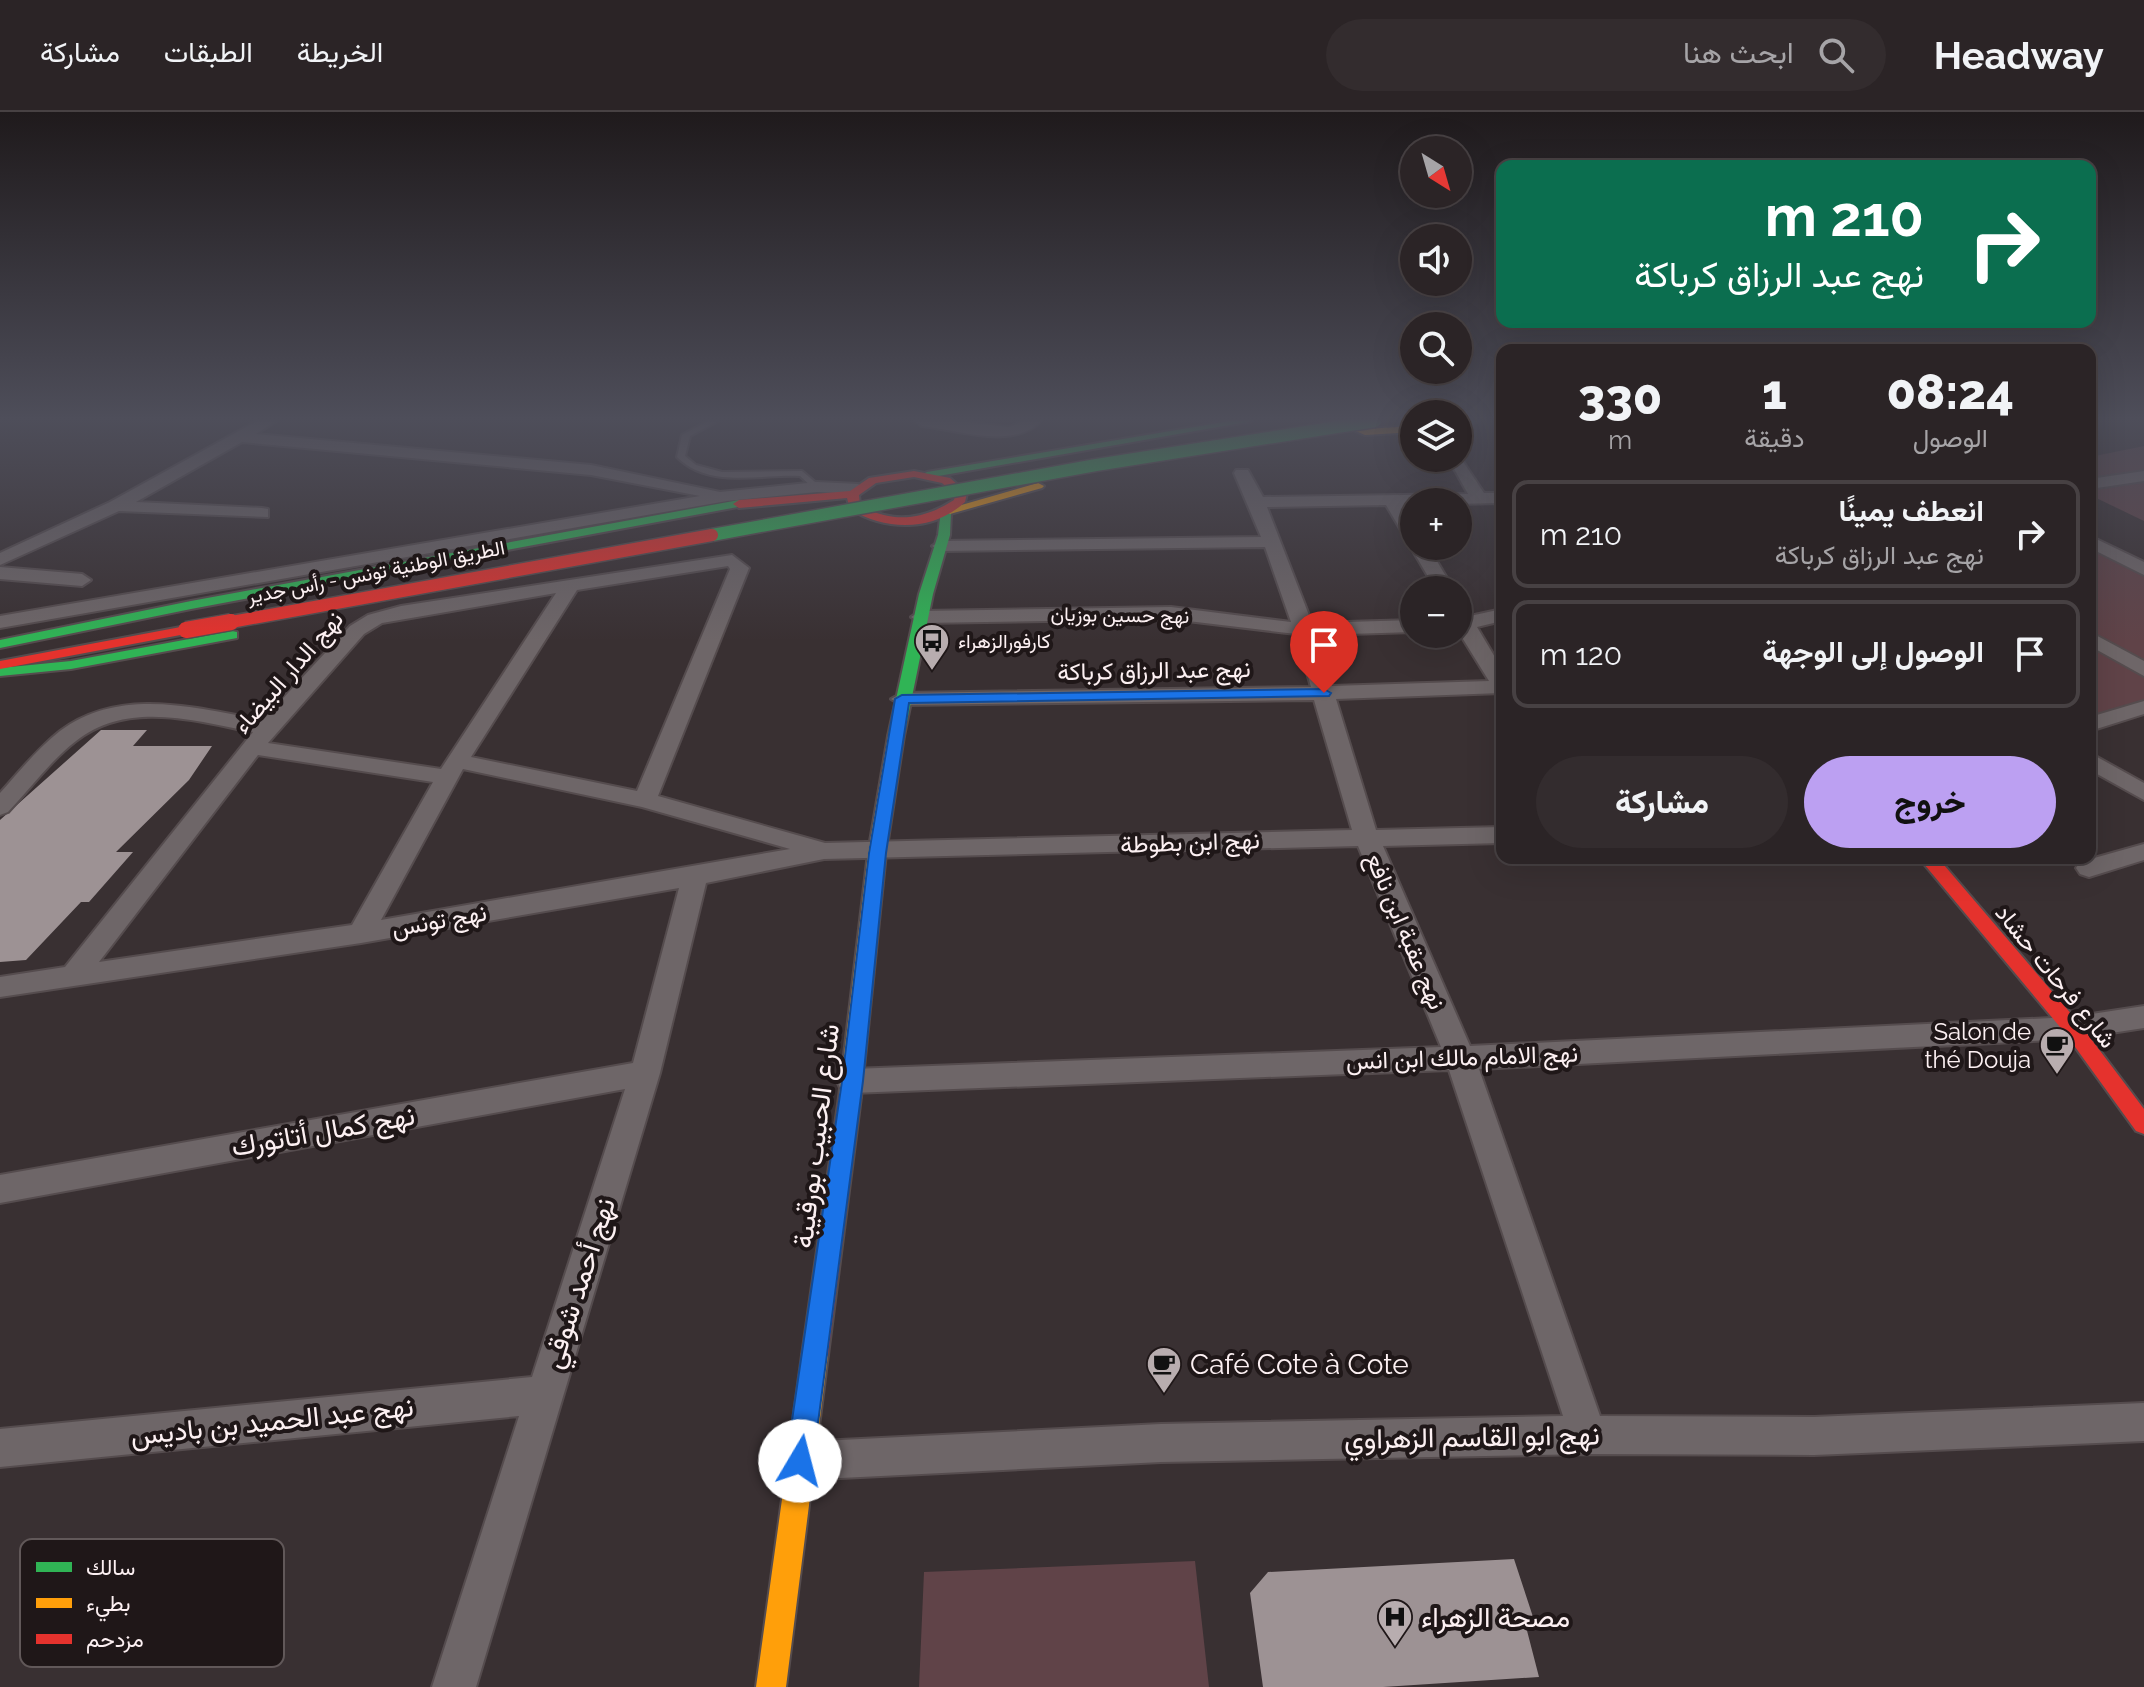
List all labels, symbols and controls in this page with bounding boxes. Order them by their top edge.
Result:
search box [1326,19,1886,91]
icon: search [1814,33,1858,77]
text: Headway [1934,33,2104,78]
text: ابحث هنا [1683,35,1794,70]
text: مشاركة [40,36,120,69]
text: الطبقات [164,36,253,69]
text: الخريطة [297,36,383,69]
north arrow [1400,136,1472,208]
map controls [1400,136,1472,648]
text: 210 m [1765,183,1924,249]
icon: right [1952,192,2056,296]
button: sound [1400,224,1472,296]
text: نهج عبد الرزاق كرباكة [1634,253,1924,295]
button: search [1400,312,1472,384]
text: 1 [1762,364,1787,420]
text: 08:24 [1887,364,2014,420]
text: 330 [1578,369,1662,425]
button: layers [1400,400,1472,472]
text: دقيقة [1744,423,1804,453]
text: الوصول [1913,423,1988,453]
text: m [1608,425,1632,455]
button: + [1400,488,1472,560]
text: انعطف يمينًا [1839,493,1984,528]
icon: right [2008,512,2052,556]
text: 210 m [1540,517,1622,552]
street label: الطريق الوطنية تونس - رأس جدير [244,535,507,610]
text: نهج عبد الرزاق كرباكة [1775,540,1984,570]
button: − [1400,576,1472,648]
street label: نهج حسين بوزيان [1050,602,1190,630]
street label: نهج الدار البيضاء [227,605,351,741]
pin [1290,611,1358,693]
bus stop icon: كارفورالزهراء [913,622,951,672]
icon: arrive [1302,623,1346,667]
place label: كارفورالزهراء [958,629,1051,654]
icon: arrive [2008,632,2052,676]
text: الوصول إلى الوجهة [1762,634,1984,669]
text: 120 m [1540,637,1622,672]
street label: نهج عبد الرزاق كرباكة [1057,654,1251,689]
button: مشاركة [1536,756,1788,848]
button: خروج [1804,756,2056,848]
street label: نهج ابن بطوطة [1120,825,1260,862]
street label: نهج عقبة ابن نافع [1357,848,1452,1015]
street label: نهج تونس [389,897,489,946]
street label: شارع فرحات حشاد [1988,898,2123,1055]
place label: Salon de thé Douja [1925,1017,2031,1074]
street label: شارع الحبيب بورقيبة [786,1022,848,1250]
cafe icon: Salon de thé Douja [2038,1026,2076,1076]
street label: نهج الامام مالك ابن انس [1345,1038,1579,1079]
street label: نهج كمال أتاتورك [229,1099,418,1166]
street label: نهج أحمد شوقي [536,1194,628,1374]
cafe icon: Café Cote à Cote [1145,1345,1183,1395]
place label: Café Cote à Cote [1190,1348,1409,1381]
street label: نهج عبد الحميد بن باديس [129,1390,416,1455]
street label: نهج ابو القاسم الزهراوي [1344,1418,1600,1462]
position arrow [758,1419,842,1503]
legend [20,1539,284,1667]
text: سالك [86,1554,135,1580]
text: بطيء [86,1590,131,1622]
hospital icon: مصحة الزهراء [1376,1598,1414,1648]
place label: مصحة الزهراء [1421,1601,1570,1635]
text: مزدحم [86,1626,144,1654]

